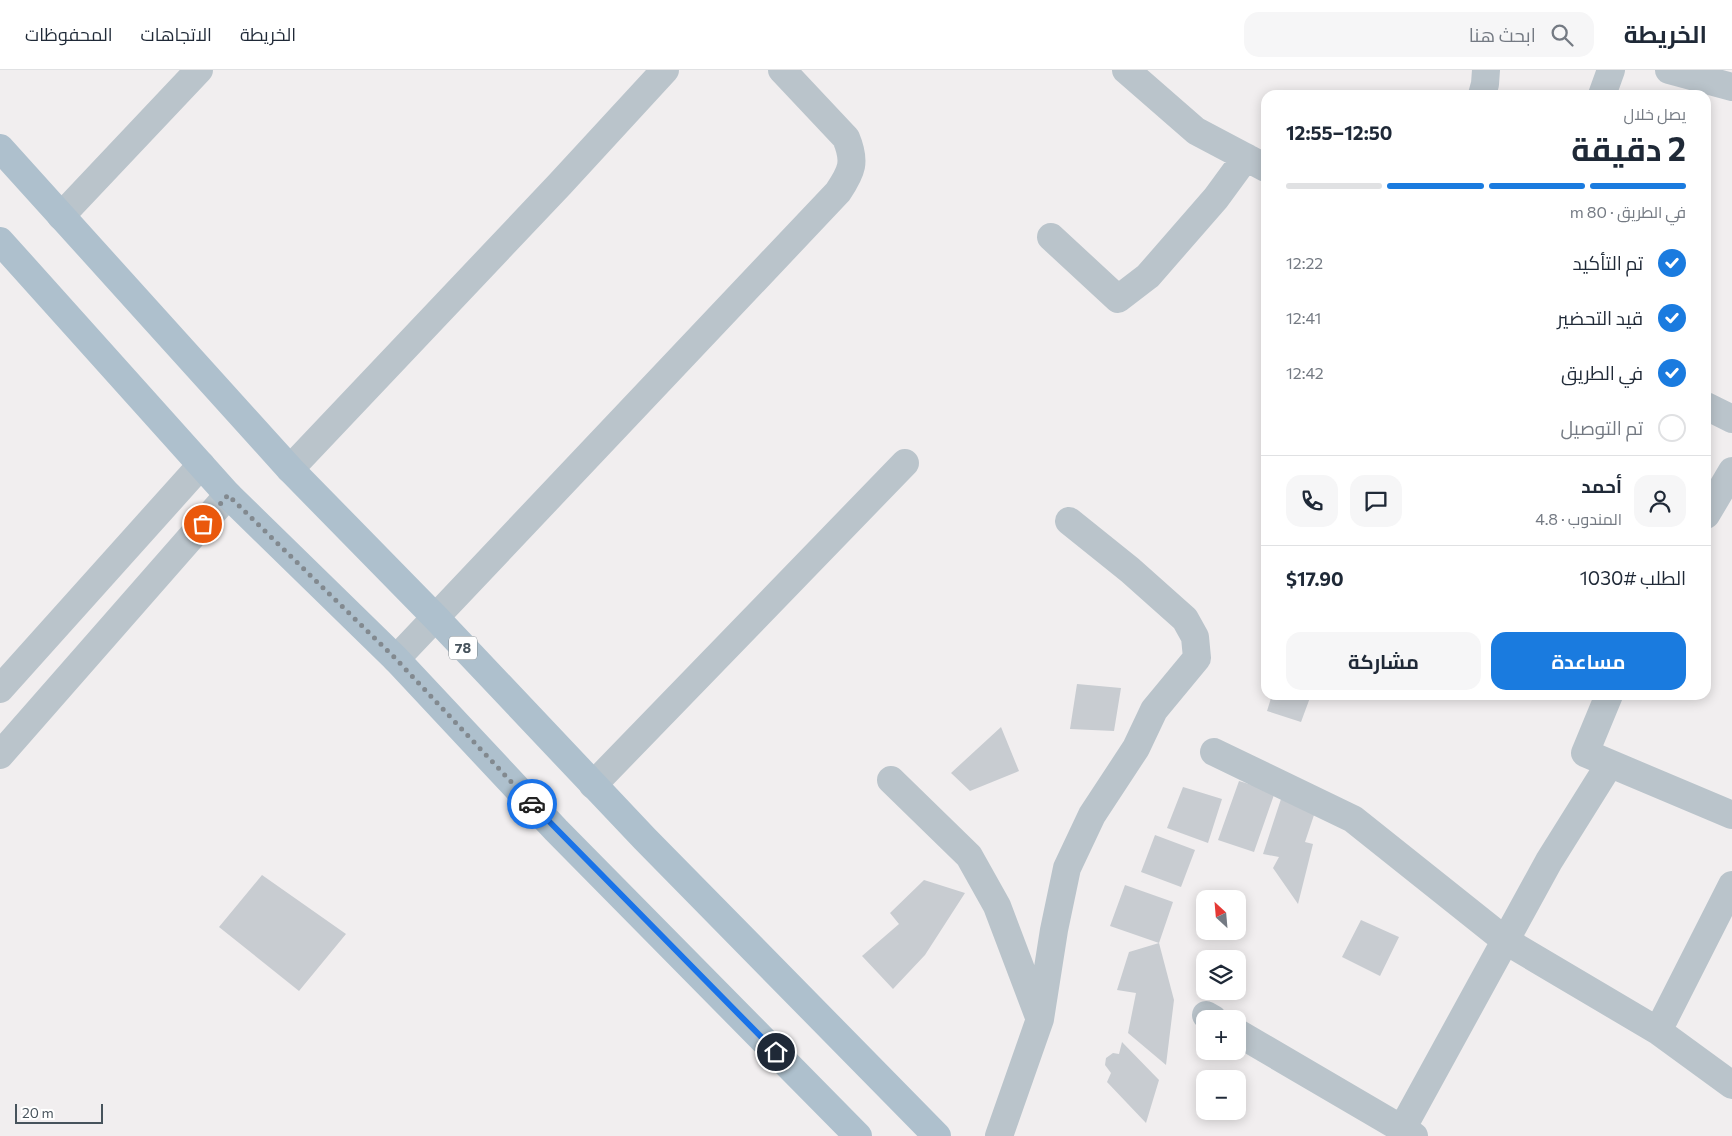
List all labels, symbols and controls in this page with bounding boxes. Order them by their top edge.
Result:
search box [1244,12,1594,57]
text: الخريطة [1624,19,1707,48]
icon: search [1548,21,1576,49]
text: المحفوظات [25,23,113,45]
text: الاتجاهات [141,23,212,45]
text: الخريطة [240,23,296,45]
text: ابحث هنا [1469,23,1536,46]
text: يصل خلال [1624,104,1686,123]
text: 12:50–12:55 [1286,121,1392,144]
text: 2 دقيقة [1571,128,1686,168]
text: في الطريق · 80 m [1570,202,1686,221]
icon: check [1658,249,1686,277]
text: تم التأكيد [1573,251,1643,274]
text: 12:22 [1286,253,1323,272]
icon: check [1658,304,1686,332]
text: قيد التحضير [1557,306,1643,329]
text: 12:41 [1286,308,1321,327]
icon: check [1658,359,1686,387]
text: في الطريق [1561,361,1643,384]
text: 12:42 [1286,363,1324,382]
text: تم التوصيل [1560,416,1643,439]
text: أحمد [1581,474,1622,497]
button: phone [1286,475,1338,527]
button: chat [1350,475,1402,527]
button: person [1634,475,1686,527]
pin [182,503,224,545]
text: المندوب · 4.8 [1535,509,1622,528]
icon: bag [189,510,217,538]
text: الطلب #1030 [1580,566,1686,589]
text: $17.90 [1286,567,1344,590]
button: مشاركة [1286,632,1481,690]
button: مساعدة [1491,632,1686,690]
road number: 78 [449,636,477,660]
courier [507,779,557,829]
icon: car [518,790,546,818]
north arrow [1196,890,1246,940]
map controls [1196,890,1246,1120]
button: layers [1196,950,1246,1000]
button: + [1196,1010,1246,1060]
pin [755,1031,797,1073]
icon: home [762,1038,790,1066]
button: − [1196,1070,1246,1120]
scale bar [15,1101,102,1124]
text: 20 m [22,1104,54,1121]

